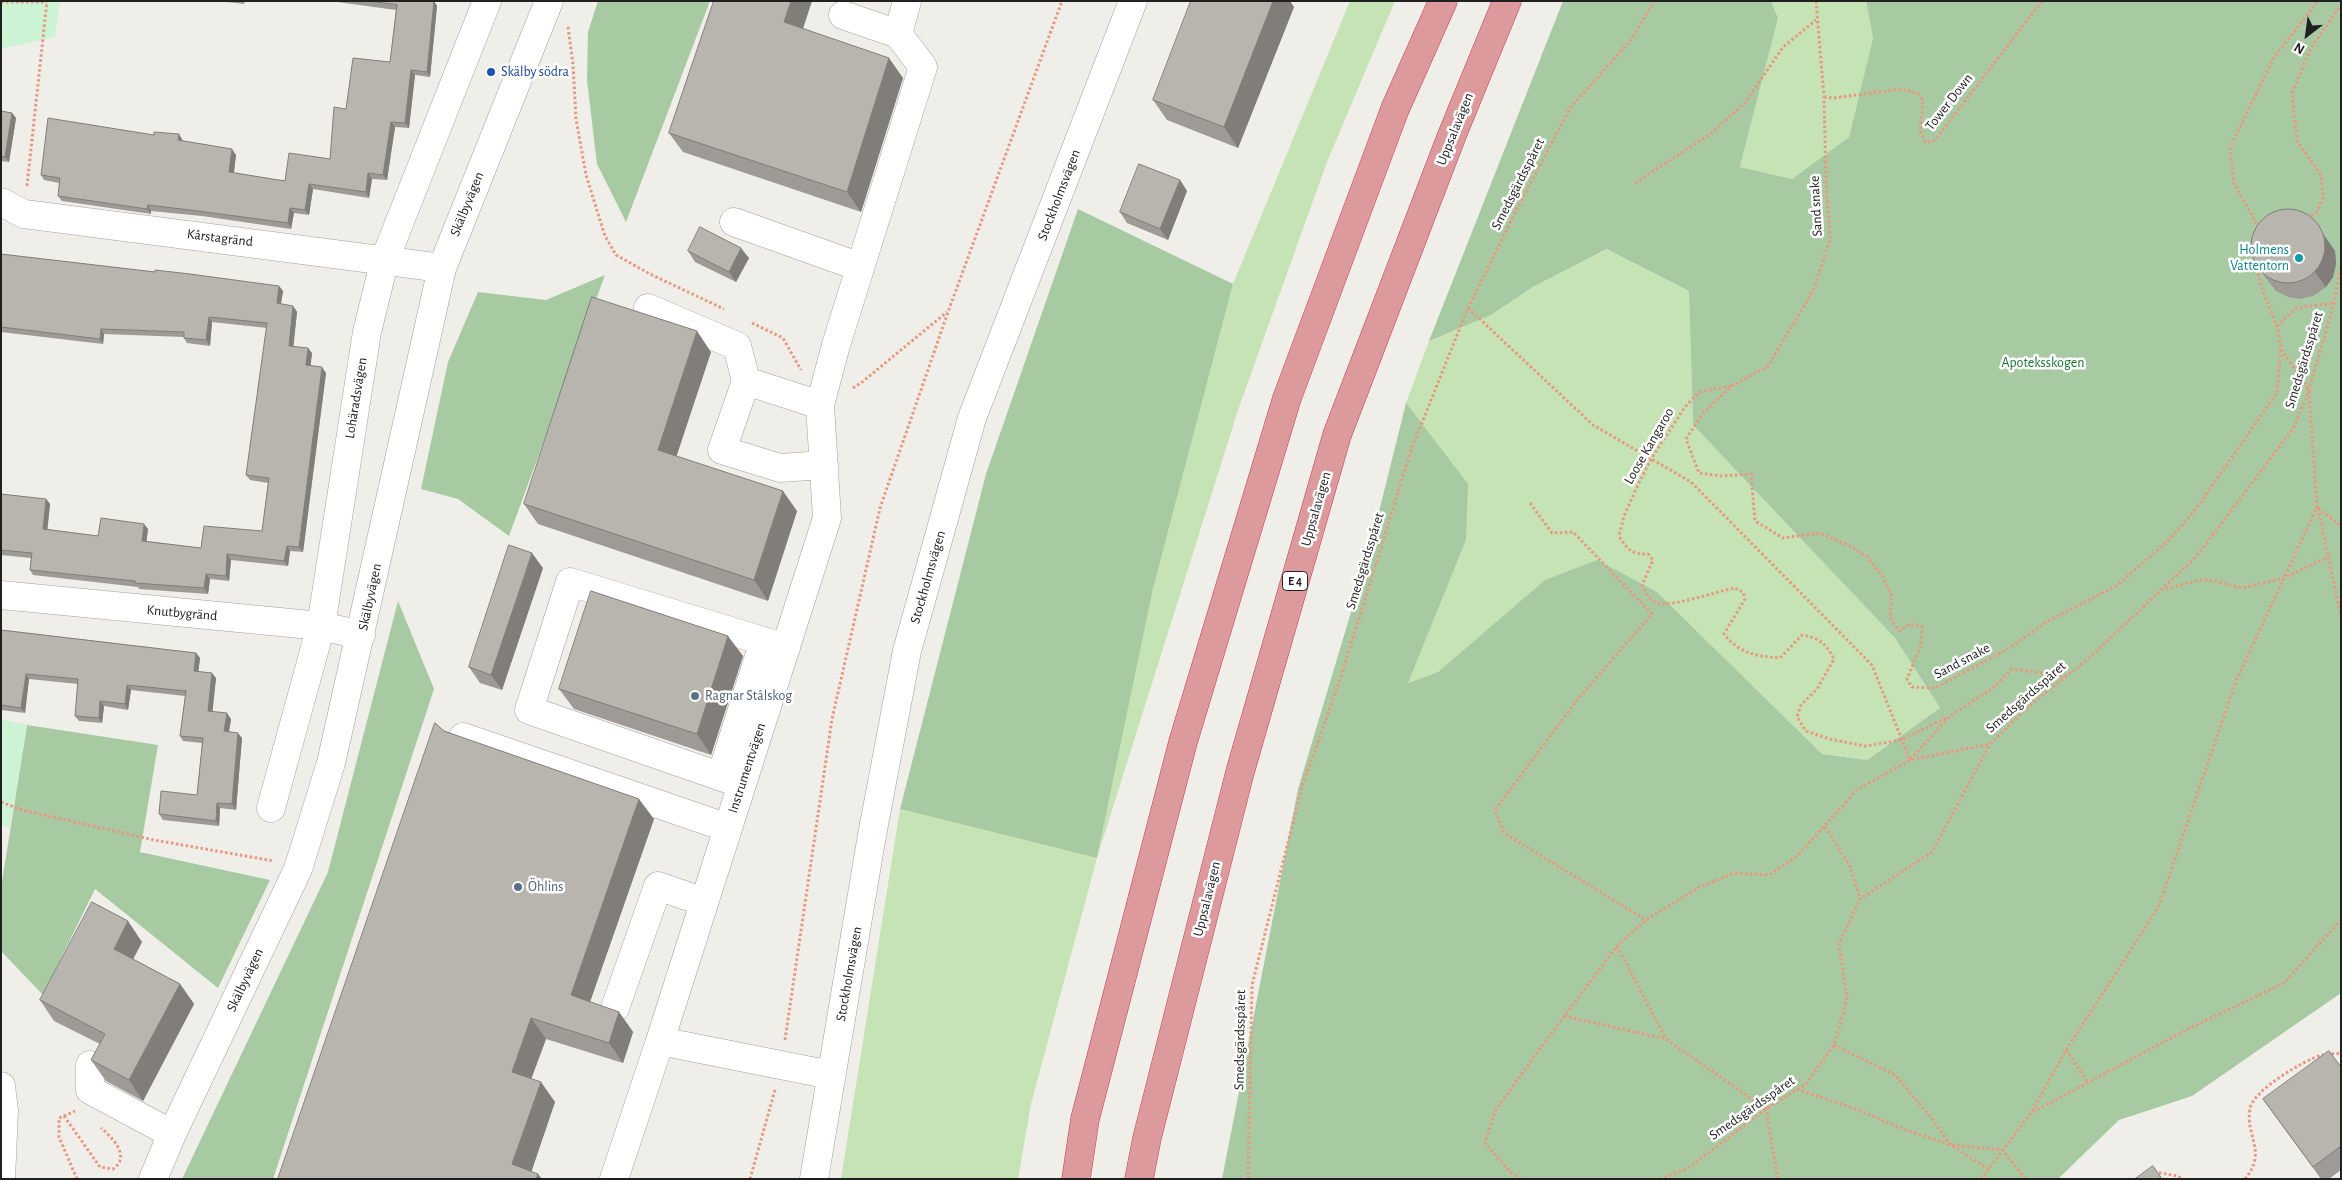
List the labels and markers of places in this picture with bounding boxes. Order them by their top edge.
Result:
place label: Skälby södra [501,64,569,80]
marker: Skälby södra [485,66,497,78]
place label: Holmens Vattentorn [2230,242,2289,274]
marker: Holmens Vattentorn [2293,252,2305,264]
place label: Ragnar Stålskog [705,688,792,704]
marker: Ragnar Stålskog [689,690,701,702]
place label: Öhlins [528,879,563,895]
marker: Öhlins [512,881,524,893]

